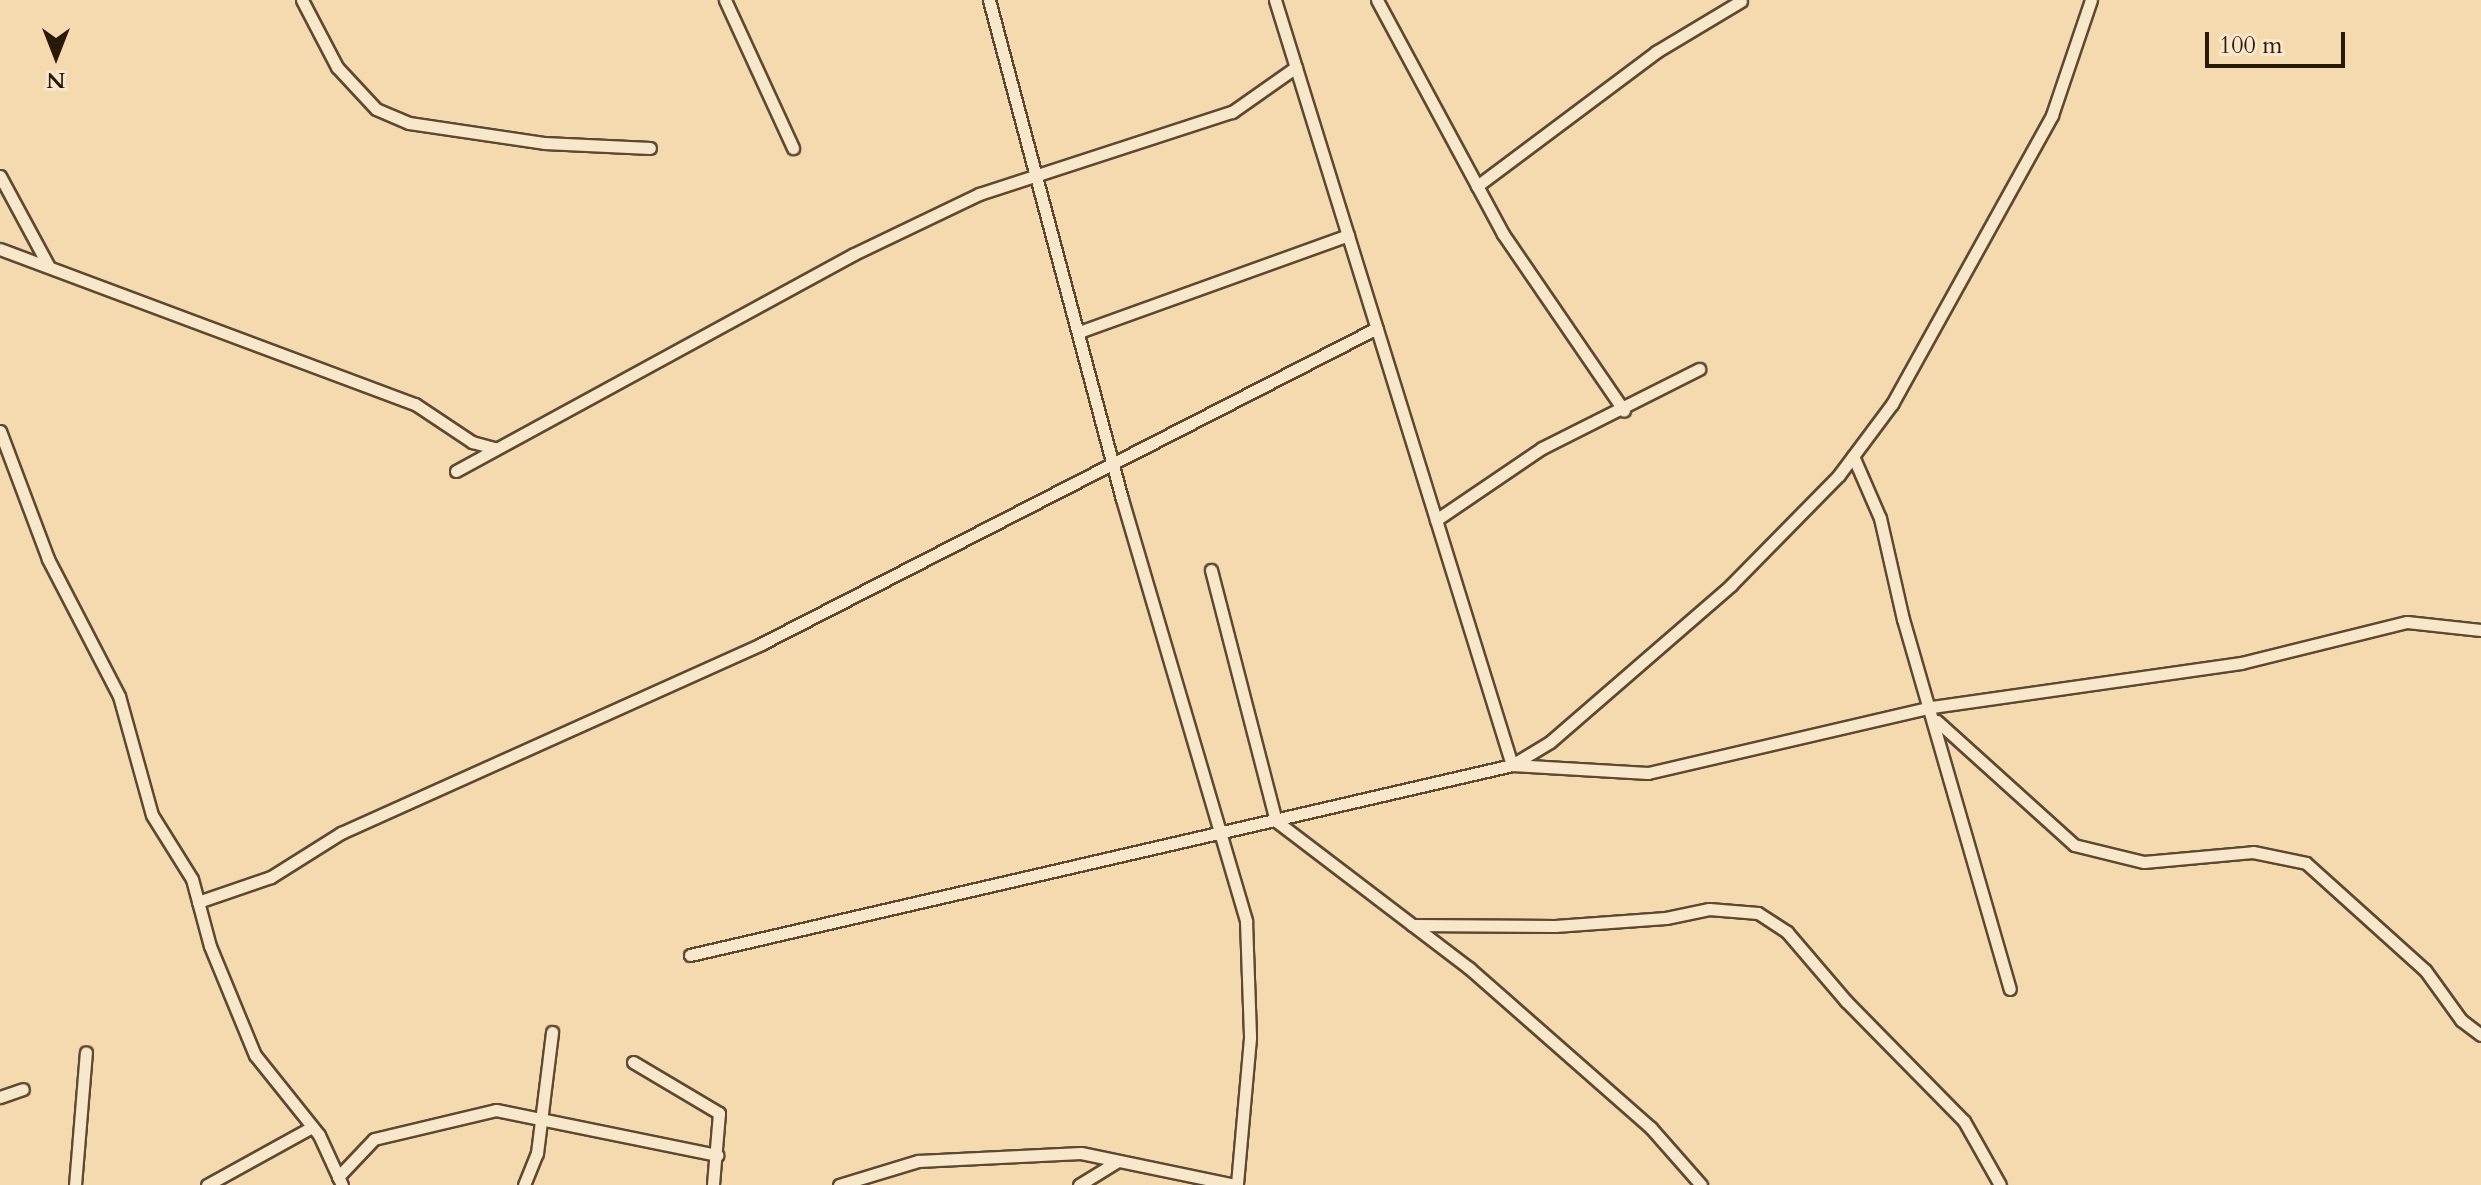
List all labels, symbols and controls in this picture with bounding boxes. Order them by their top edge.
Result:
north arrow [16,16,96,96]
scale bar [2209,16,2349,66]
text: 100 m [2219,29,2283,62]
text: N [46,65,66,95]

